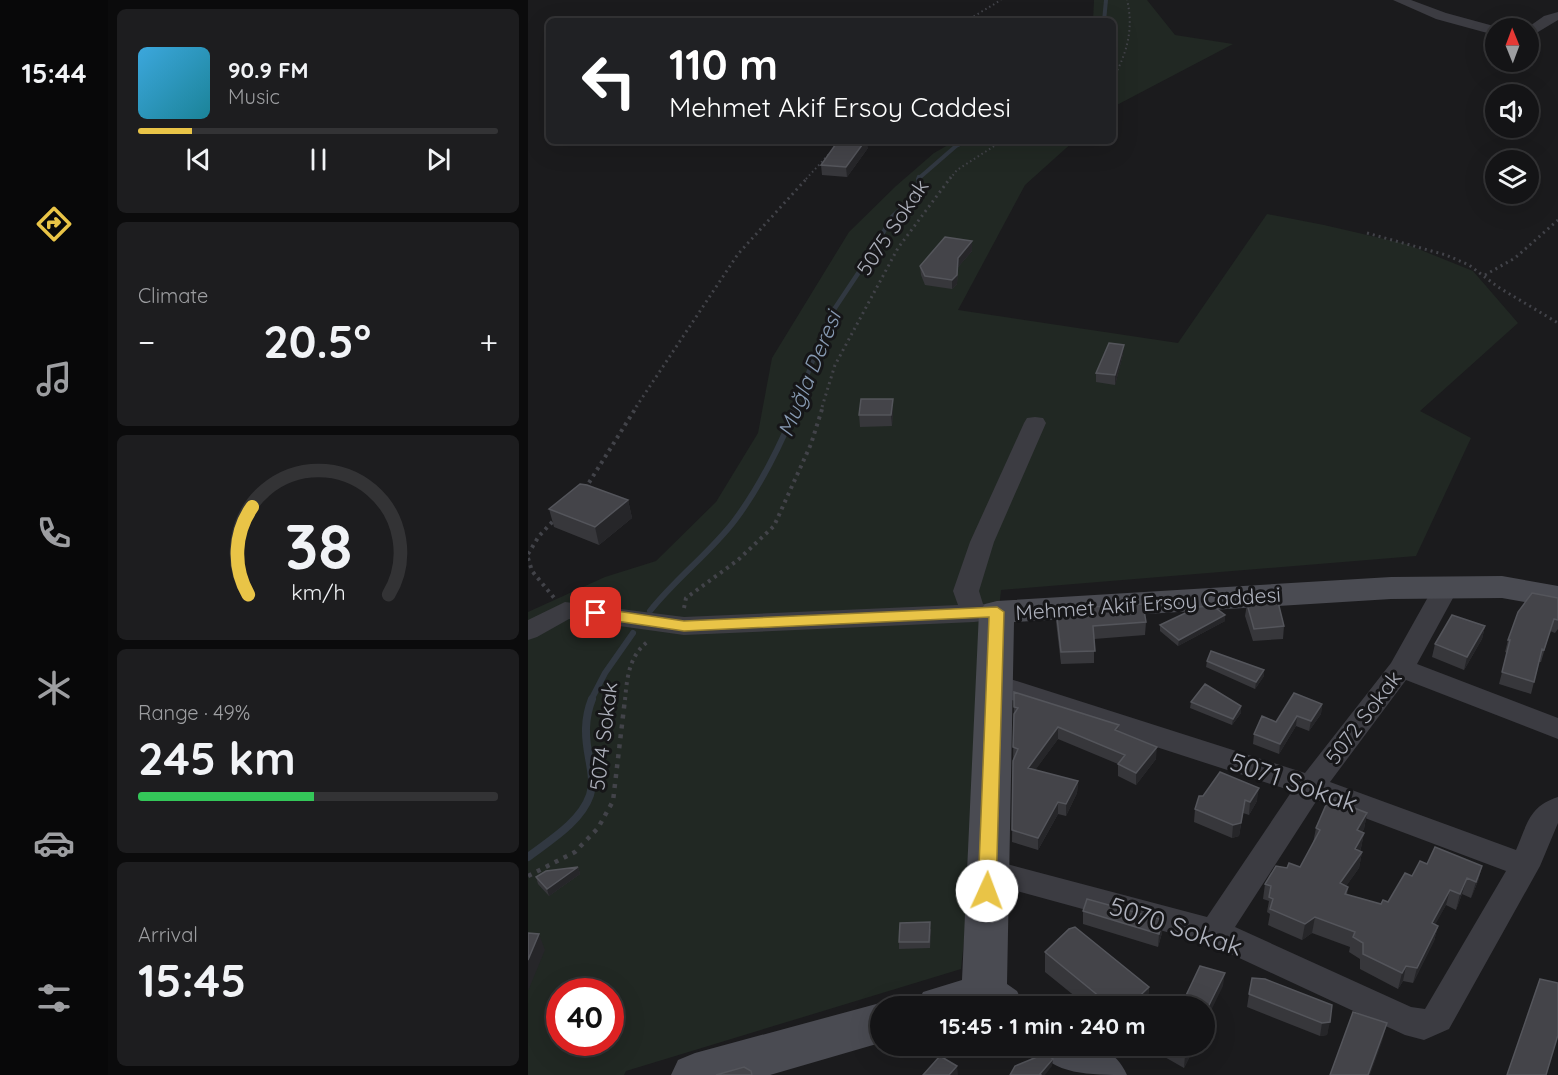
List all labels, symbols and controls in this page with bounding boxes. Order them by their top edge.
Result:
north arrow [1485,18,1539,72]
map controls [1485,18,1539,204]
text: 110 m [669,38,778,91]
icon: left [570,42,648,120]
text: 15:44 [21,56,87,90]
text: 90.9 FM [228,56,309,84]
text: Music [228,84,280,109]
button: sound [1485,84,1539,138]
text: Mehmet Akif Ersoy Caddesi [669,90,1011,124]
icon: previous [182,143,215,176]
icon: pause [302,143,335,176]
icon: next [422,143,455,176]
button: layers [1485,150,1539,204]
street label: 5075 Sokak [850,174,934,280]
icon: directions [33,203,75,245]
text: Climate [138,283,208,308]
water label: Muğla Deresi [771,305,848,441]
text: 20.5° [263,313,371,369]
text: − [138,321,155,362]
text: + [479,321,498,362]
icon: music [33,358,75,400]
text: 38 [284,507,352,585]
icon: phone [33,512,75,554]
text: km/h [291,579,345,605]
street label: Mehmet Akif Ersoy Caddesi [1014,581,1282,625]
pin [570,587,621,638]
icon: arrive [579,596,612,629]
street label: 5072 Sokak [1319,665,1407,769]
icon: climate [33,667,75,709]
street label: 5074 Sokak [583,680,623,792]
text: Range · 49% [138,700,250,725]
text: 245 km [138,730,296,786]
street label: 5071 Sokak [1226,745,1362,819]
icon: car [33,822,75,864]
position arrow [955,859,1019,923]
street label: 5070 Sokak [1105,889,1247,963]
text: Arrival [138,922,198,947]
text: 15:45 [138,952,246,1008]
icon: filters [33,977,75,1019]
speed limit sign: 40 [546,978,624,1056]
text: 15:45 · 1 min · 240 m [940,1012,1145,1040]

